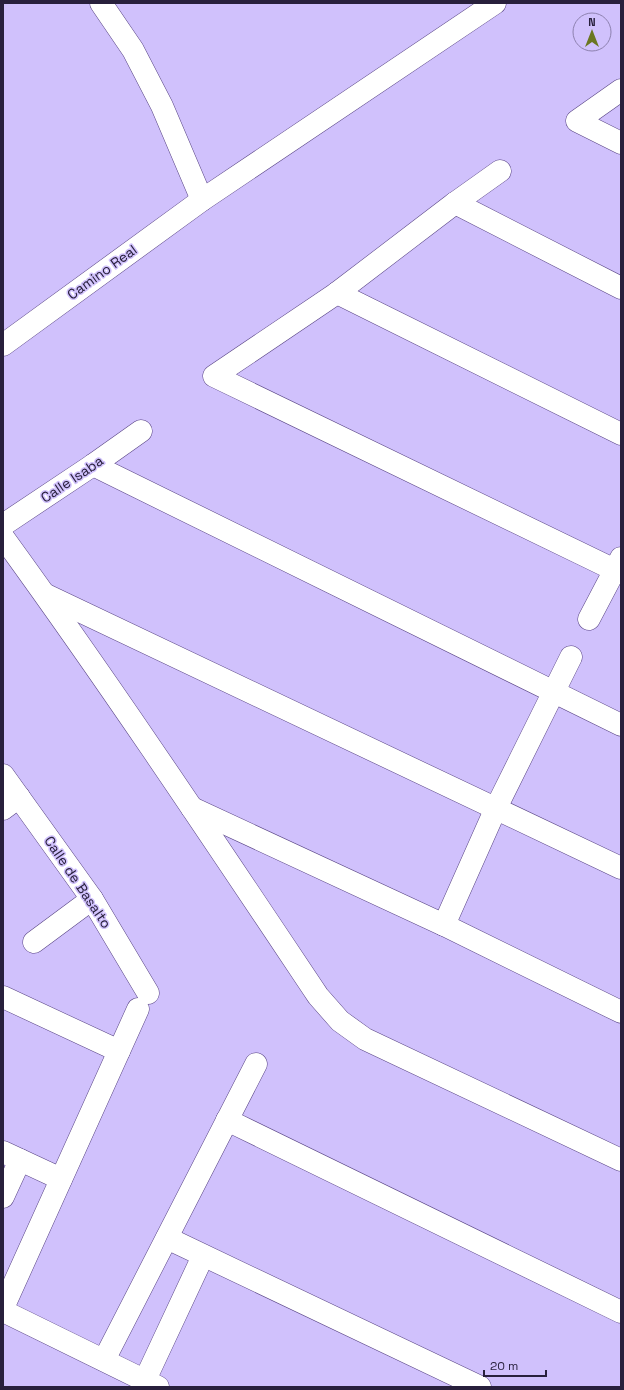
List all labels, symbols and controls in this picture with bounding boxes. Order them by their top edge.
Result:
north arrow [572,12,612,52]
text: N [588,15,596,29]
street label: Camino Real [64,241,140,303]
street label: Calle Isaba [37,452,107,506]
street label: Calle de Basalto [40,832,116,932]
scale bar [484,1352,546,1378]
text: 20 m [490,1358,518,1374]

